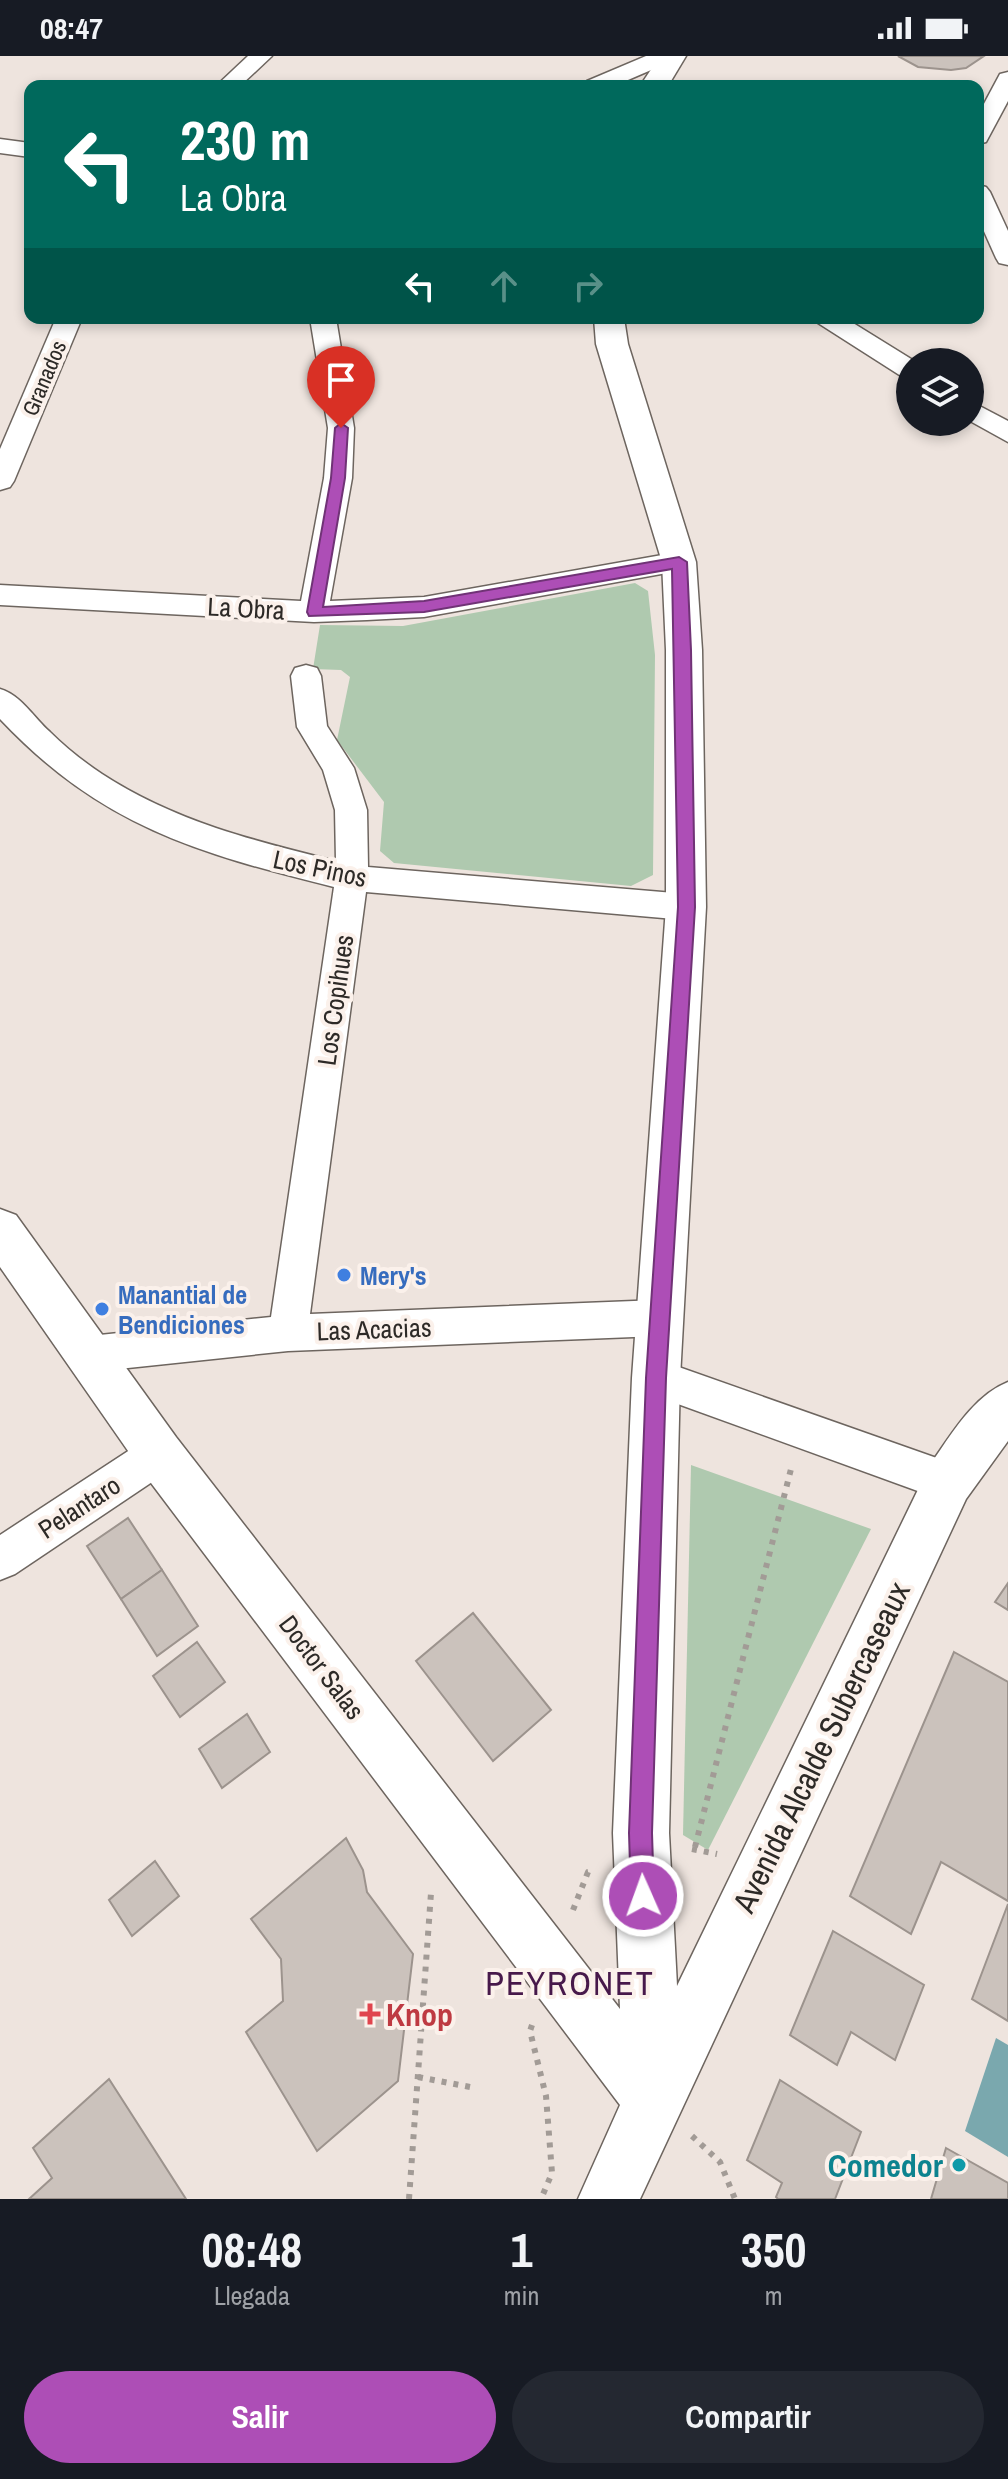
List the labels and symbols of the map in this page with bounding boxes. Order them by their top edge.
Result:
street label: Granados [15,336,73,420]
pin [307,346,375,428]
street label: La Obra [207,589,286,627]
street label: Los Pinos [270,841,370,895]
street label: Los Copihues [309,932,361,1068]
place label: Mery's [360,1258,427,1293]
marker: Mery's [335,1266,353,1284]
place label: Manantial de Bendiciones [118,1277,247,1342]
marker: Manantial de Bendiciones [93,1300,111,1318]
street label: Las Acacias [316,1310,432,1348]
street label: Pelantaro [31,1467,127,1547]
street label: Avenida Alcalde Subercaseaux [722,1575,920,1920]
street label: Doctor Salas [271,1608,373,1726]
position arrow [601,1854,685,1938]
district label: PEYRONET [485,1960,655,2006]
place label: Knop [386,1993,453,2036]
marker: Knop [361,2005,379,2023]
place label: Comedor [828,2144,944,2187]
marker: Comedor [950,2156,968,2174]

